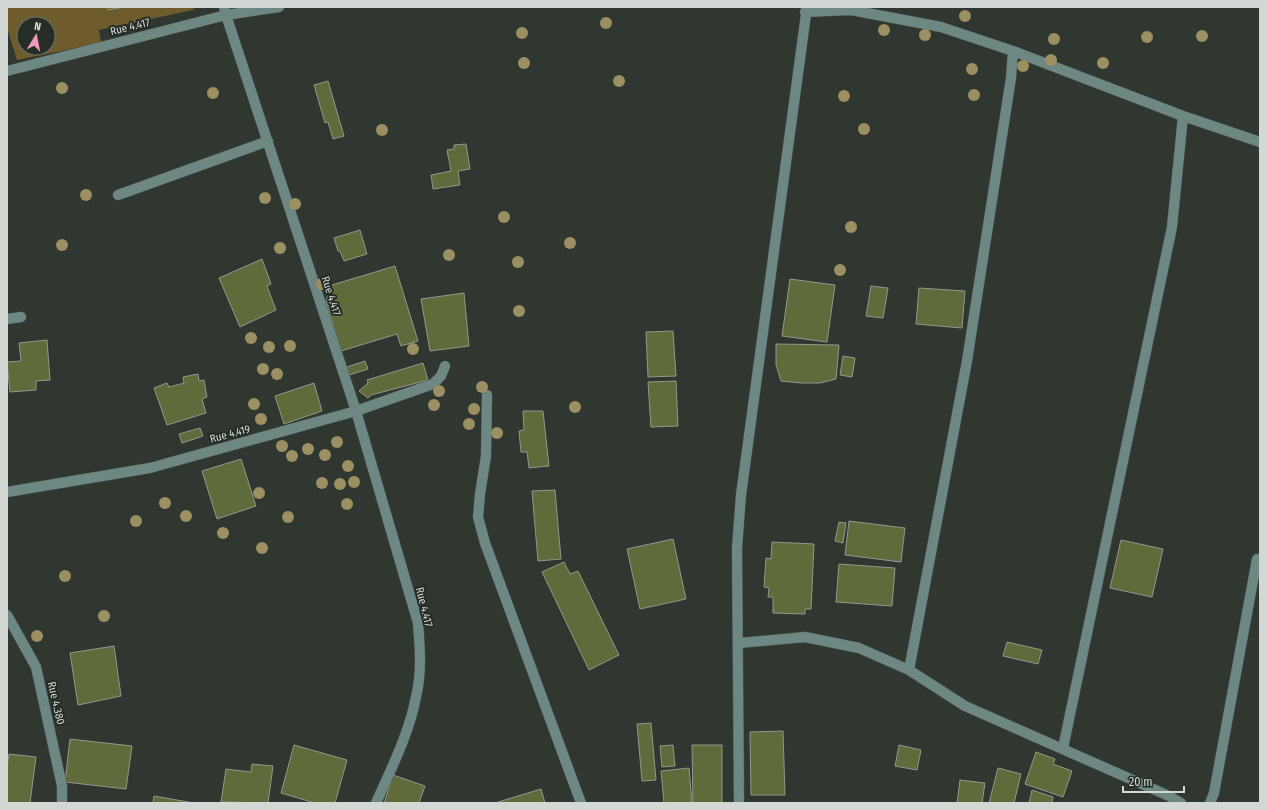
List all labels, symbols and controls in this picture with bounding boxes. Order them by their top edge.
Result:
north arrow [16,16,56,56]
street label: Rue 4.417 [109,16,152,38]
text: N [33,20,42,34]
street label: Rue 4.417 [319,275,344,318]
street label: Rue 4.419 [208,422,252,446]
street label: Rue 4.417 [413,586,435,629]
street label: Rue 4.380 [45,680,67,726]
scale bar [1123,768,1184,794]
text: 20 m [1129,775,1153,789]

